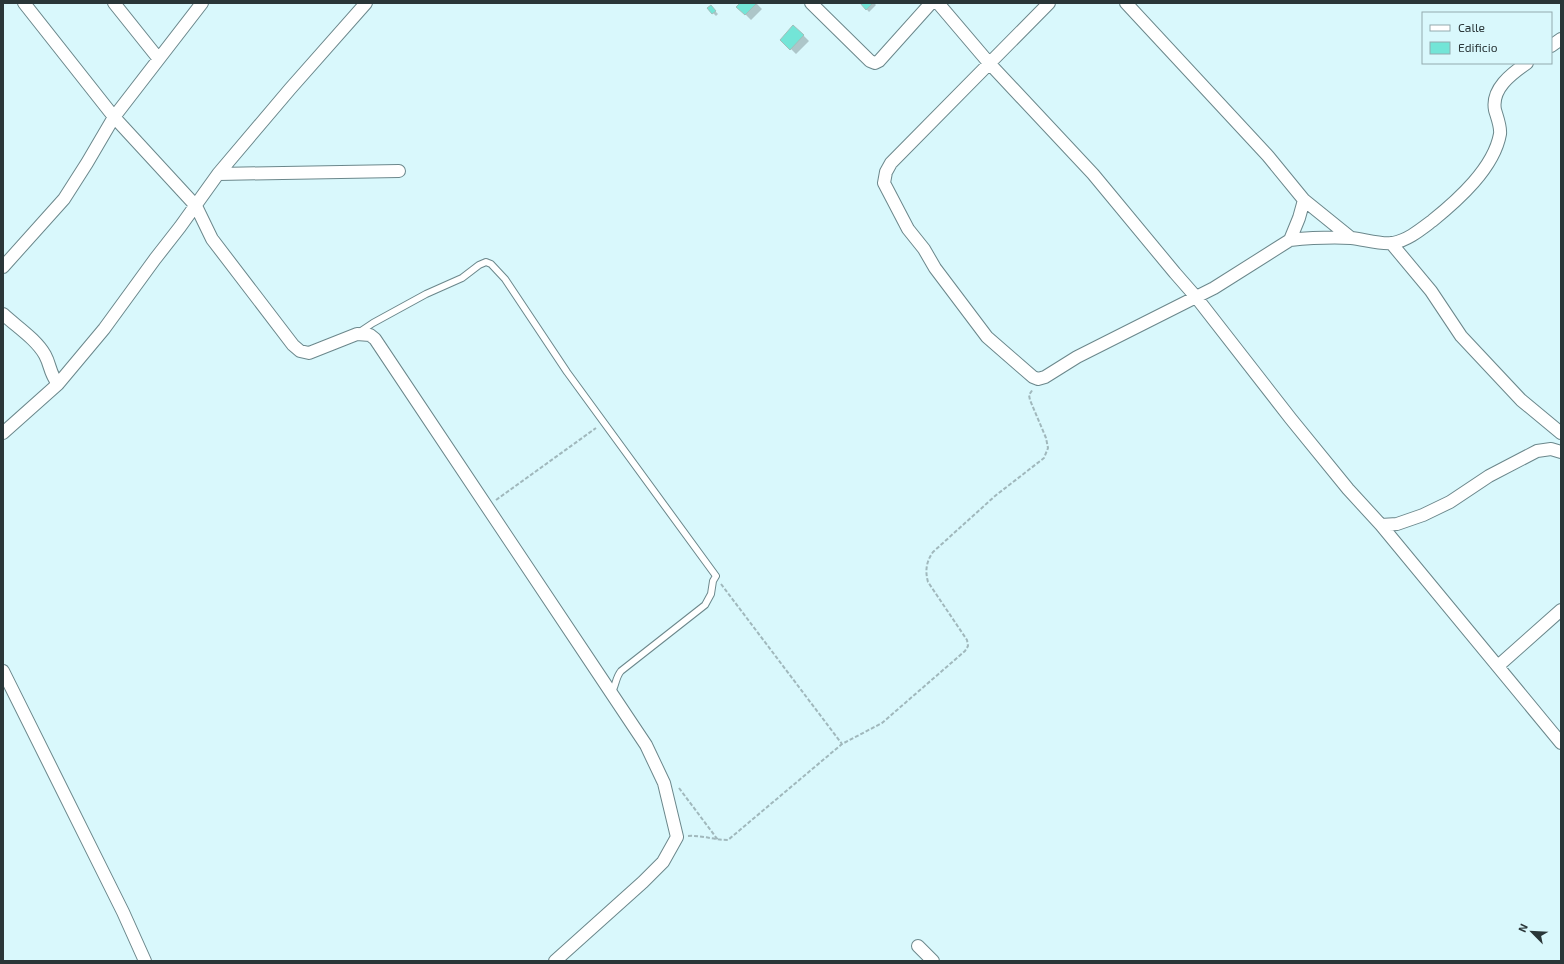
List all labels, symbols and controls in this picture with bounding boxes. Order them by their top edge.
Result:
legend [1422,12,1552,64]
text: Calle [1458,20,1485,34]
text: Edificio [1458,40,1498,54]
north arrow [1512,912,1552,952]
text: N [1515,921,1530,934]

